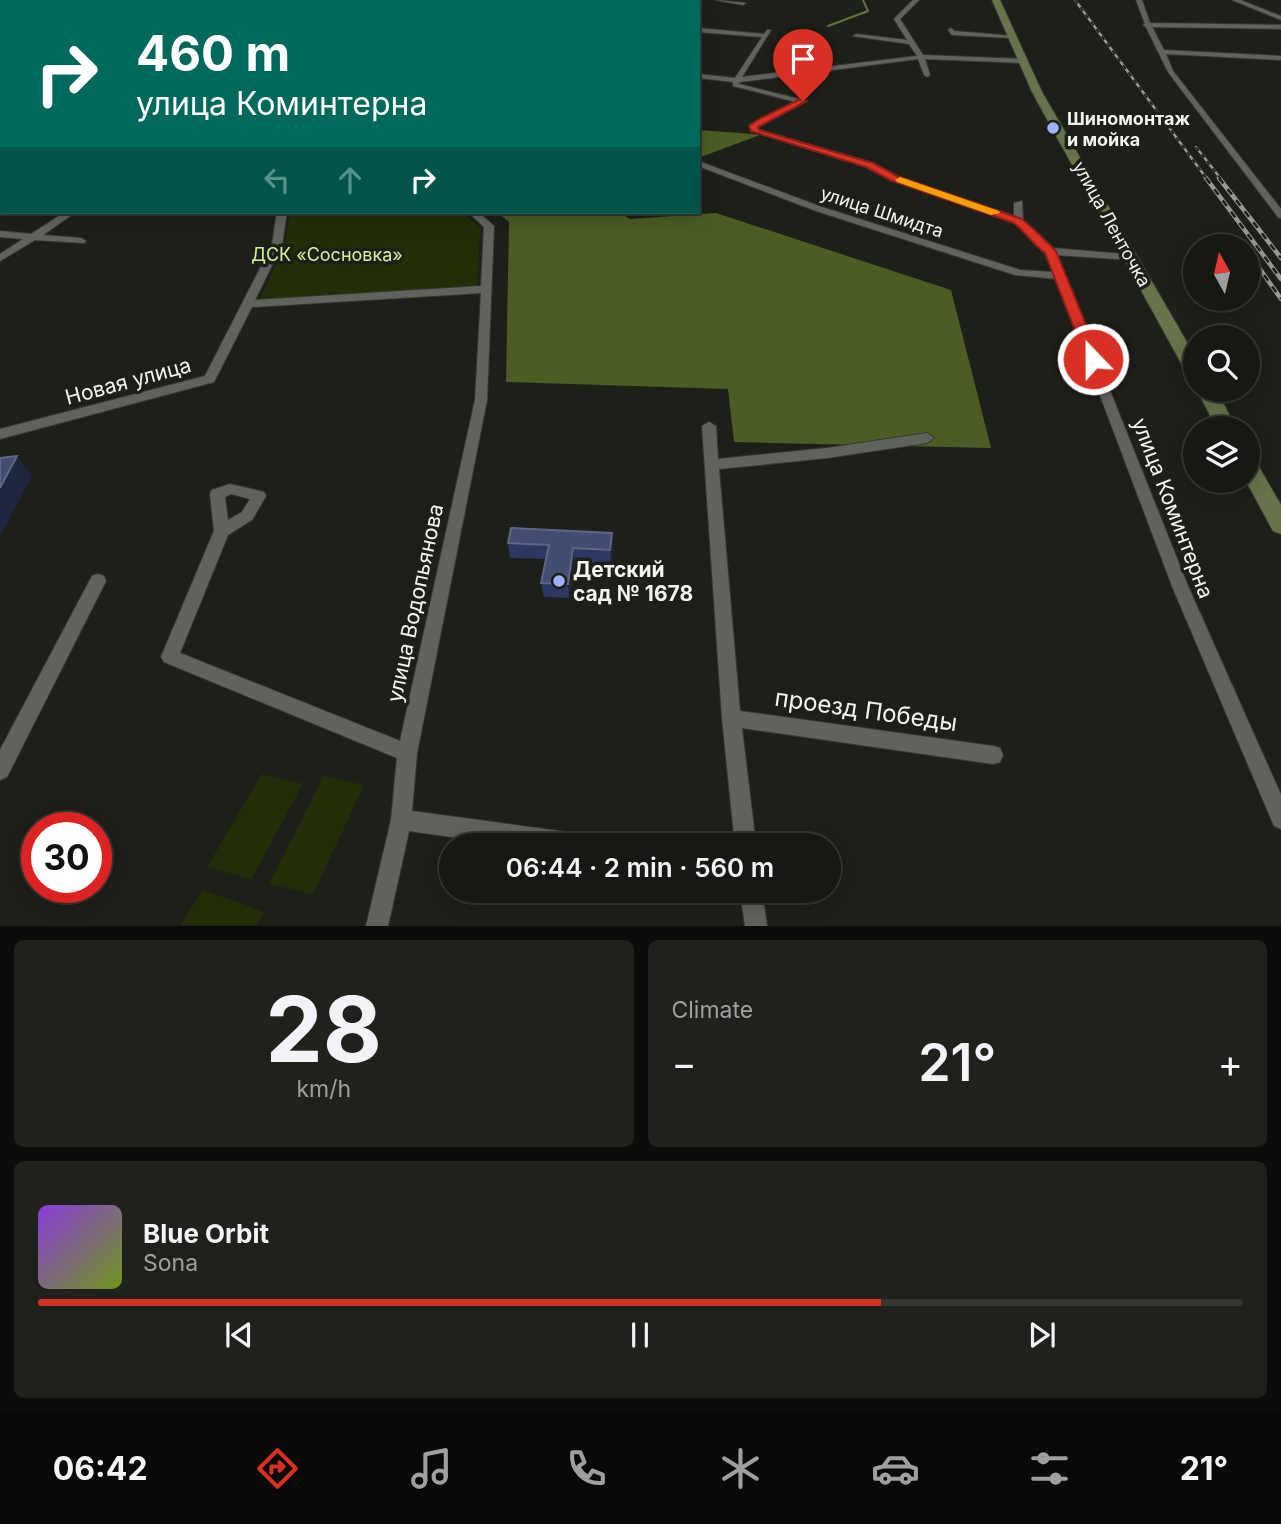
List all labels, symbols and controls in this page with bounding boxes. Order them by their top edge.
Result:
text: 460 m [136,24,290,83]
icon: right [21,28,112,119]
pin [773,29,833,101]
icon: arrive [784,40,822,78]
text: улица Коминтерна [136,84,427,123]
place label: Шиномонтаж и мойка [1067,108,1190,150]
marker: Шиномонтаж и мойка [1045,120,1061,136]
street label: улица Ленточка [1069,158,1155,290]
icon: left [258,161,296,199]
icon: ahead [331,161,369,199]
icon: right [404,161,442,199]
street label: улица Шмидта [818,182,946,242]
north arrow [1183,234,1260,312]
map controls [1183,234,1260,493]
park label: ДСК «Сосновка» [251,244,403,265]
position arrow [1056,322,1130,396]
button: search [1183,325,1260,402]
street label: Новая улица [62,352,194,410]
street label: улица Коминтерна [1127,414,1219,602]
button: layers [1183,416,1260,493]
street label: улица Водопьянова [382,502,448,704]
place label: Детский сад № 1678 [573,557,693,606]
marker: Детский сад № 1678 [551,573,567,589]
street label: проезд Победы [773,683,959,737]
speed limit sign: 30 [21,812,112,903]
text: 06:44 · 2 min · 560 m [506,852,774,883]
text: 28 [265,974,382,1084]
text: Climate [672,996,753,1024]
text: 21° [918,1031,996,1094]
text: − [672,1040,697,1086]
text: + [1218,1040,1243,1086]
text: km/h [296,1075,351,1103]
text: Blue Orbit [143,1218,269,1249]
text: Sona [143,1249,198,1277]
icon: previous [220,1316,258,1354]
icon: pause [621,1316,659,1354]
icon: next [1023,1316,1061,1354]
icon: directions [253,1444,302,1493]
icon: music [407,1444,456,1493]
icon: phone [562,1444,611,1493]
icon: climate [716,1444,765,1493]
icon: car [871,1444,920,1493]
icon: filters [1025,1444,1074,1493]
text: 06:42 [53,1449,148,1488]
text: 21° [1180,1449,1228,1488]

